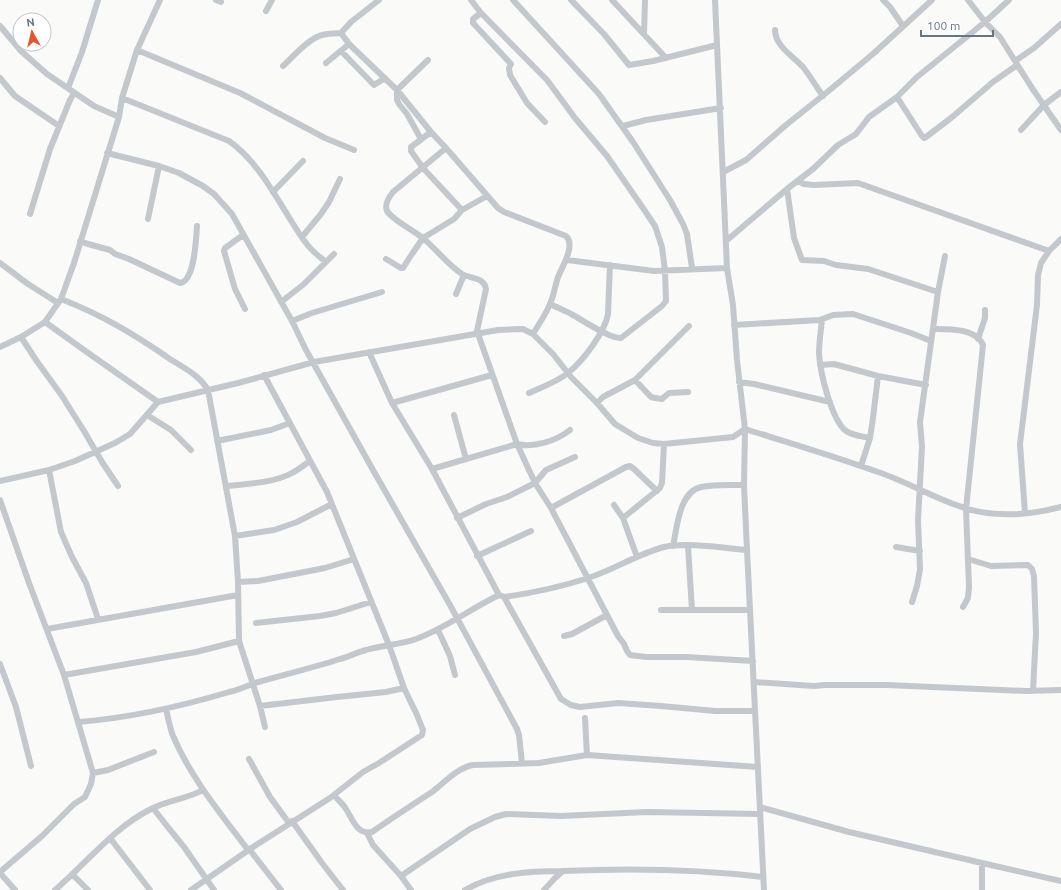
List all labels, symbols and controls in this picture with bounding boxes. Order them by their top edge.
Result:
north arrow [12,12,52,52]
scale bar [921,12,993,38]
text: N [26,16,36,29]
text: 100 m [927,19,960,32]

